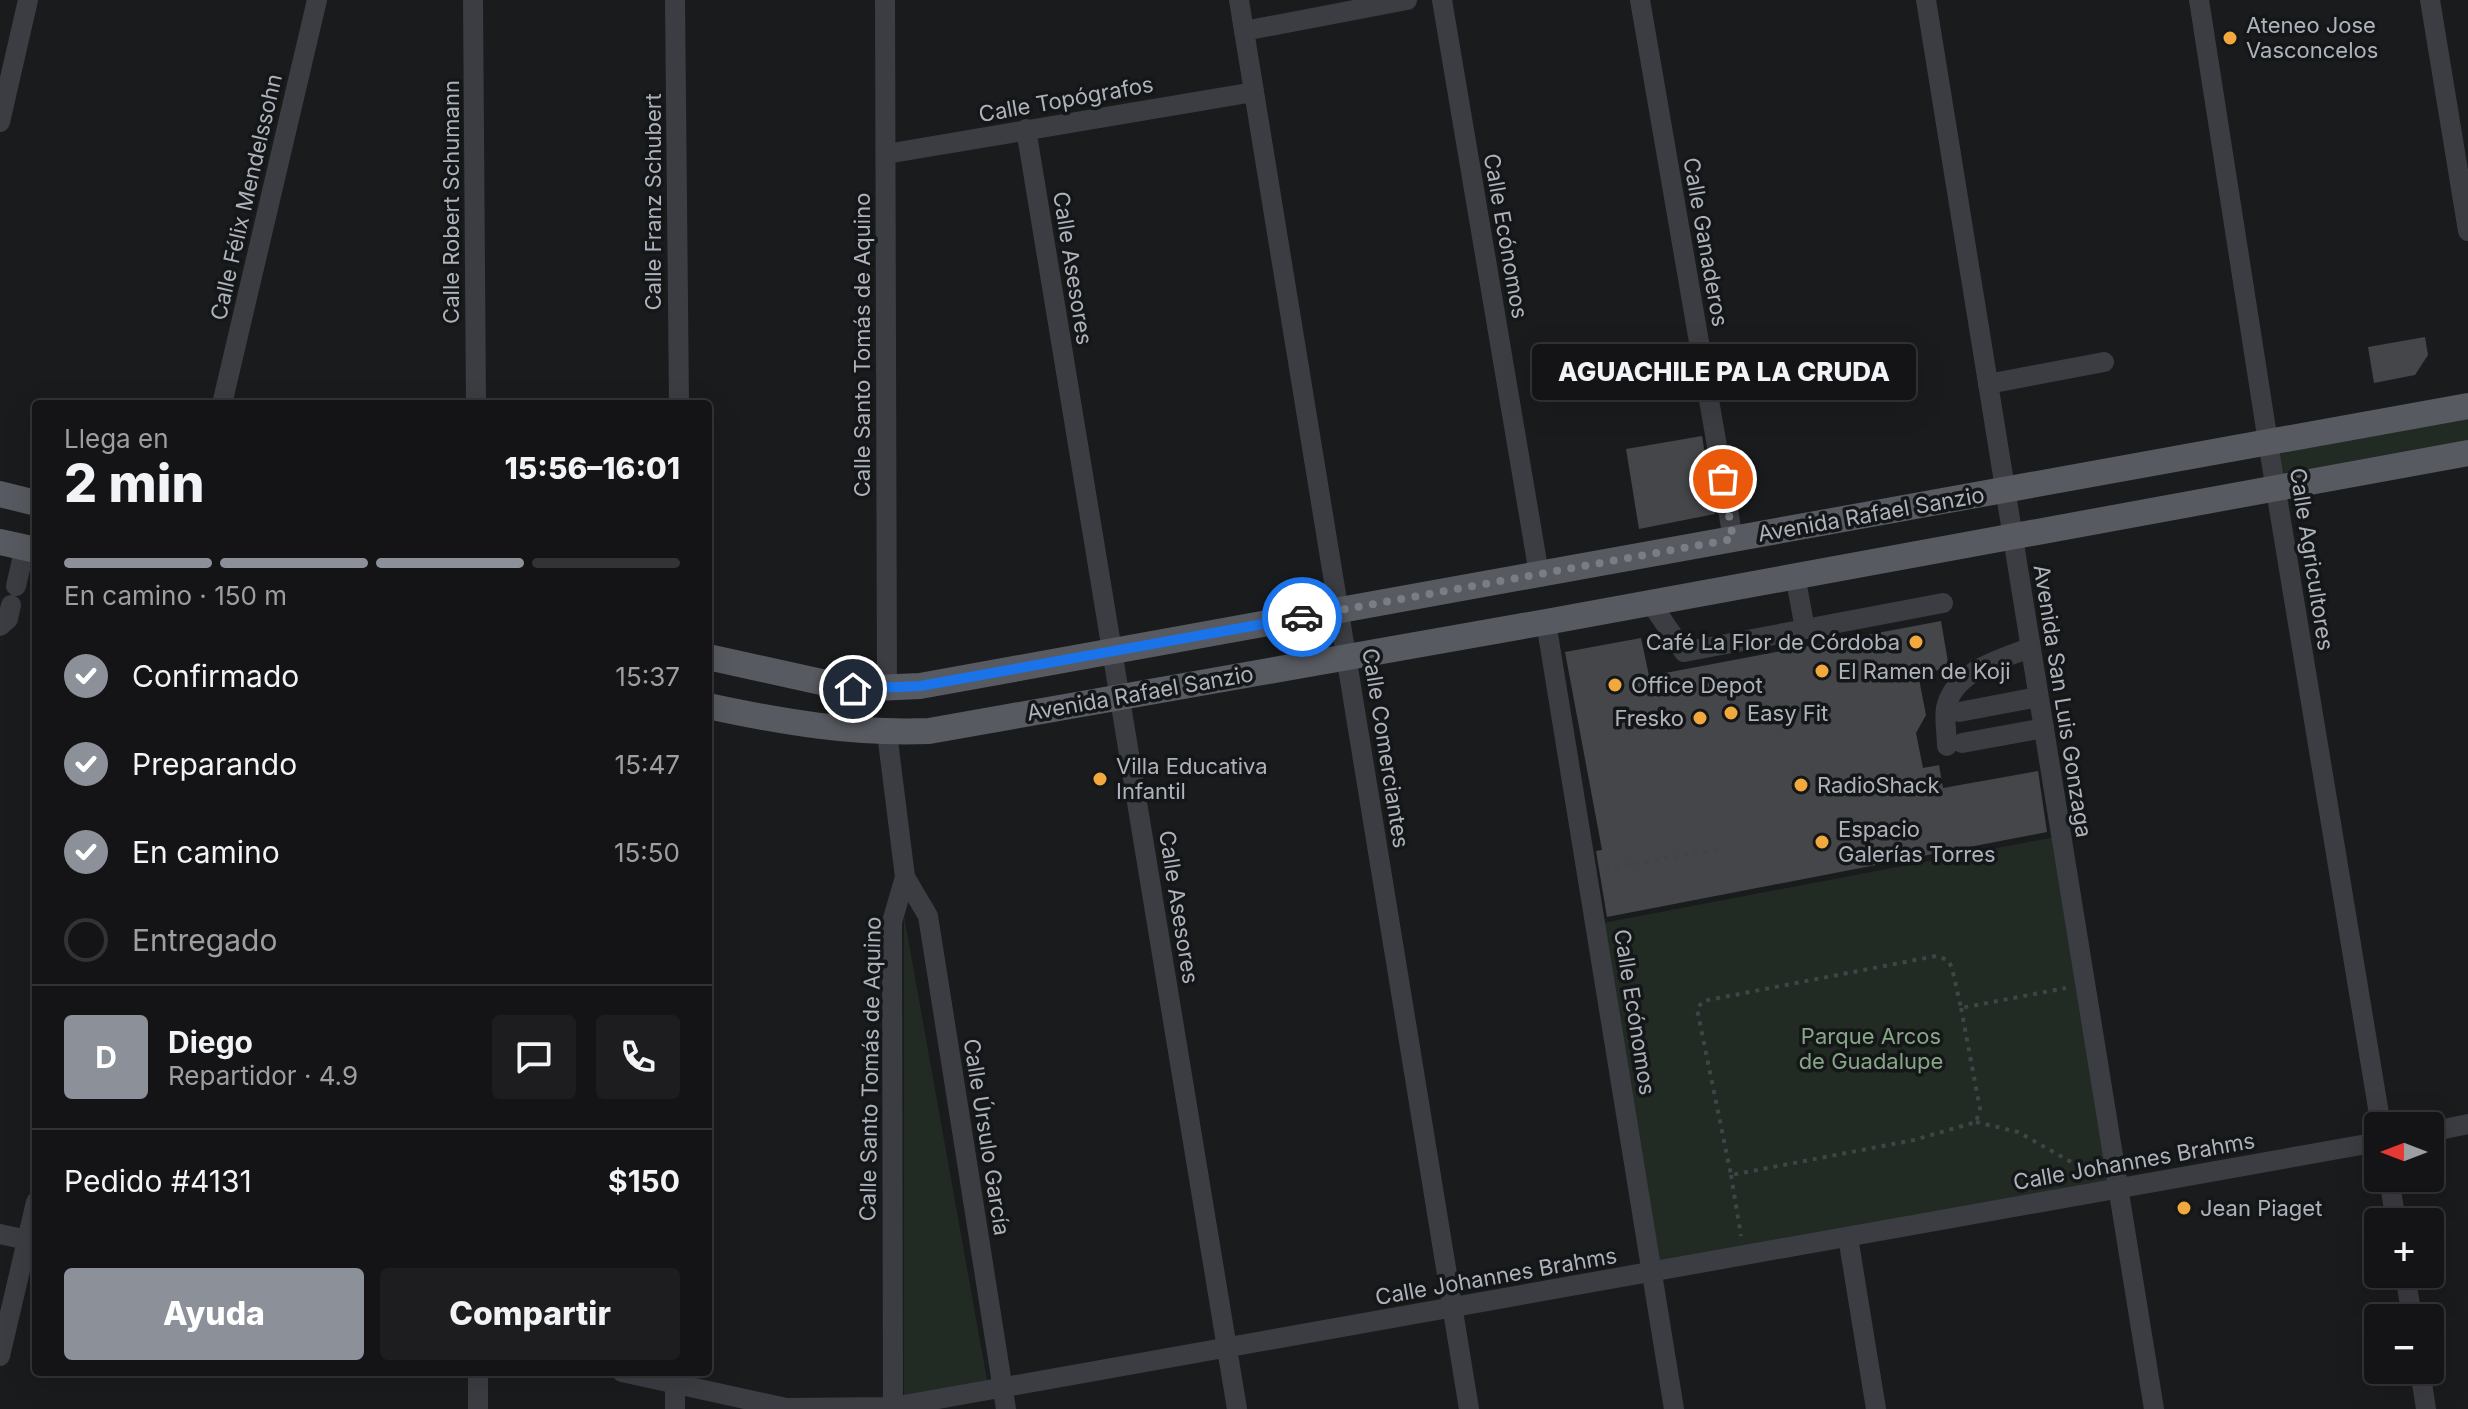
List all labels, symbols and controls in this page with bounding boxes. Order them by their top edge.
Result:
place label: Ateneo Jose Vasconcelos [2246,12,2378,63]
marker: Ateneo Jose Vasconcelos [2221,29,2239,47]
street label: Calle Félix Mendelssohn [205,71,287,323]
street label: Calle Topógrafos [977,71,1155,127]
street label: Calle Robert Schumann [438,80,464,324]
street label: Calle Franz Schubert [640,93,666,311]
street label: Calle Ecónomos [1479,151,1533,321]
street label: Calle Ganaderos [1678,155,1734,329]
street label: Calle Asesores [1048,189,1098,347]
street label: Calle Santo Tomás de Aquino [849,193,875,497]
callout: AGUACHILE PA LA CRUDA [1531,343,1915,399]
text: AGUACHILE PA LA CRUDA [1558,356,1890,387]
text: Llega en [64,423,169,454]
pin [1689,445,1757,513]
text: 15:56–16:01 [505,450,680,486]
text: 2 min [64,452,205,515]
icon: bag [1701,457,1745,501]
street label: Calle Agricultores [2285,466,2339,652]
street label: Avenida Rafael Sanzio [1756,481,1986,547]
street label: Avenida San Luis Gonzaga [2029,563,2097,839]
courier [1262,577,1342,657]
text: En camino · 150 m [64,580,287,611]
icon: car [1280,595,1324,639]
place label: Café La Flor de Córdoba [1646,629,1900,655]
marker: Café La Flor de Córdoba [1907,633,1925,651]
street label: Calle Comerciantes [1357,646,1415,850]
icon: check [64,654,108,698]
pin [819,655,887,723]
text: Confirmado [132,658,299,694]
place label: El Ramen de Koji [1838,658,2011,684]
street label: Avenida Rafael Sanzio [1025,660,1255,726]
text: 15:37 [615,661,680,692]
marker: El Ramen de Koji [1813,662,1831,680]
icon: home [831,667,875,711]
place label: Office Depot [1631,672,1763,698]
marker: Office Depot [1606,676,1624,694]
place label: Easy Fit [1747,700,1828,726]
marker: Easy Fit [1722,704,1740,722]
place label: Fresko [1615,705,1684,731]
marker: Fresko [1691,709,1709,727]
icon: check [64,742,108,786]
text: Preparando [132,746,297,782]
text: 15:47 [615,749,680,780]
place label: Villa Educativa Infantil [1116,753,1268,804]
marker: Villa Educativa Infantil [1091,770,1109,788]
place label: RadioShack [1817,772,1940,798]
marker: RadioShack [1792,776,1810,794]
place label: Espacio Galerías Torres [1838,816,1996,867]
street label: Calle Asesores [1154,828,1204,986]
icon: check [64,830,108,874]
marker: Espacio Galerías Torres [1813,833,1831,851]
text: En camino [132,834,280,870]
text: 15:50 [614,837,680,868]
street label: Calle Santo Tomás de Aquino [854,916,886,1222]
text: Entregado [132,922,277,958]
street label: Calle Ecónomos [1609,927,1661,1097]
button: chat [492,1015,576,1099]
button: phone [596,1015,680,1099]
park label: Parque Arcos de Guadalupe [1799,1023,1943,1074]
text: Diego [168,1024,253,1060]
street label: Calle Úrsulo García [959,1037,1015,1237]
text: D [95,1039,117,1075]
text: Repartidor · 4.9 [168,1060,358,1091]
north arrow [2364,1112,2444,1192]
map controls [2364,1112,2444,1384]
street label: Calle Johannes Brahms [2011,1127,2257,1195]
text: Pedido #4131 [64,1163,252,1199]
text: $150 [608,1163,680,1199]
place label: Jean Piaget [2200,1195,2322,1221]
marker: Jean Piaget [2175,1199,2193,1217]
button: + [2364,1208,2444,1288]
street label: Calle Johannes Brahms [1373,1242,1619,1310]
button: Ayuda [64,1268,364,1360]
button: Compartir [380,1268,680,1360]
button: − [2364,1304,2444,1384]

